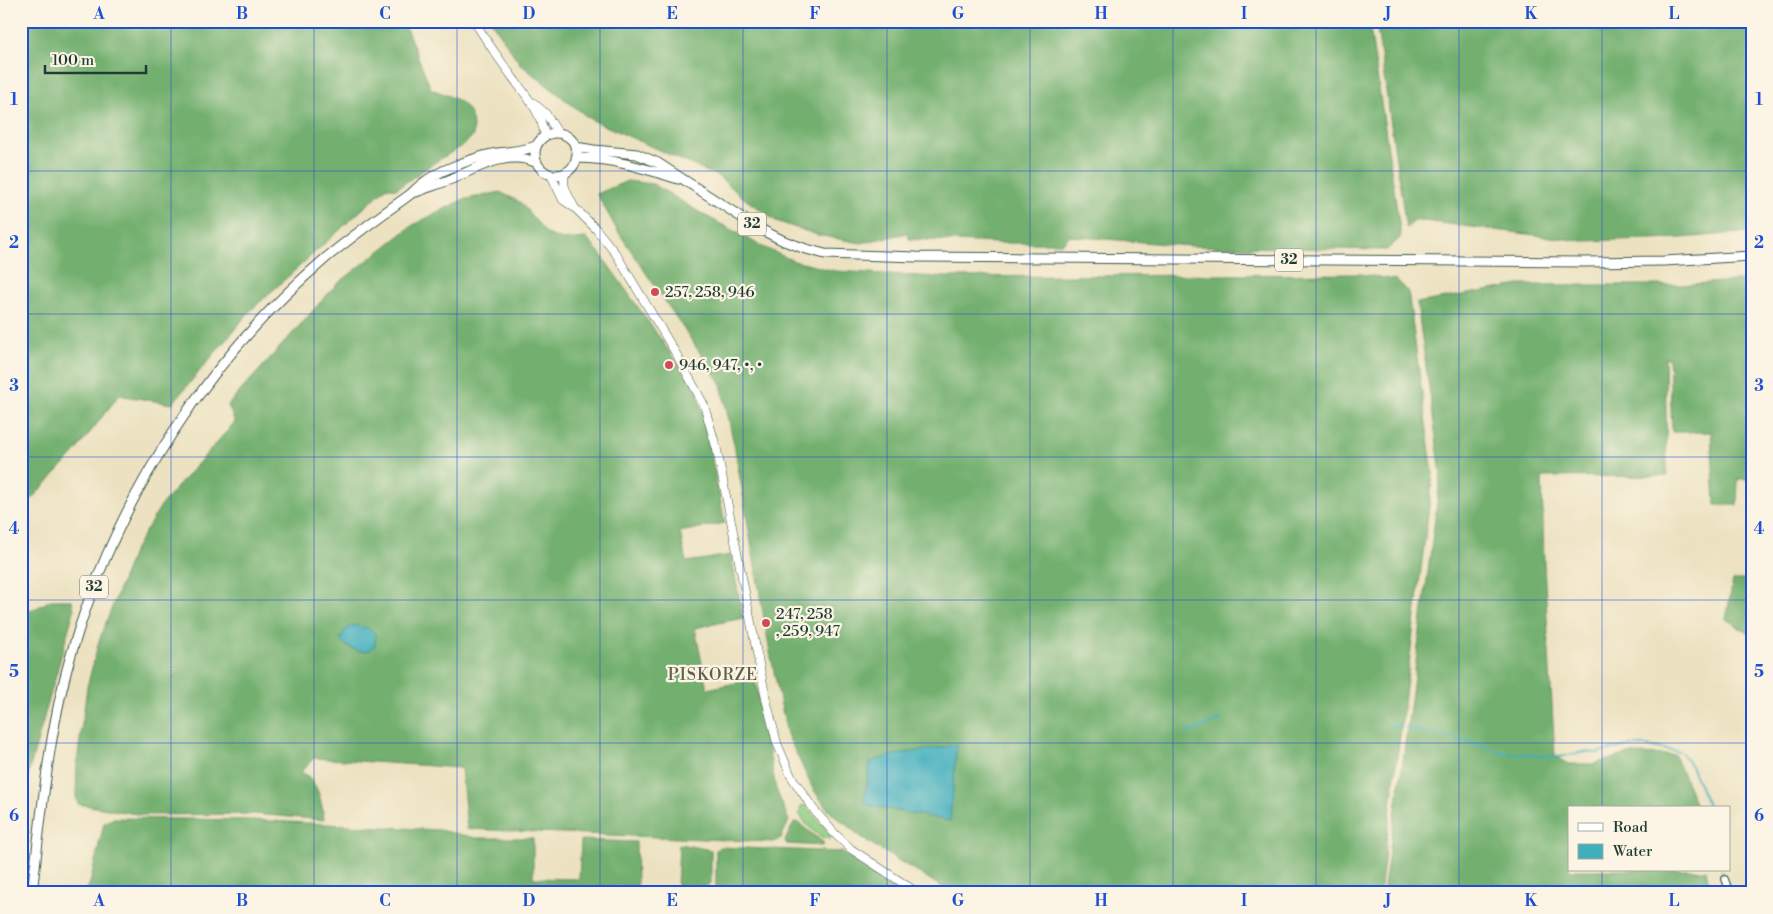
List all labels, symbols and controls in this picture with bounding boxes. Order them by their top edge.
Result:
text: A [92,4,105,24]
text: B [236,4,248,24]
text: C [379,4,391,24]
text: D [523,4,536,24]
text: E [666,4,678,24]
text: F [809,4,821,24]
text: G [952,4,965,24]
text: H [1094,4,1108,24]
text: I [1241,4,1247,24]
text: J [1383,4,1391,24]
text: K [1525,4,1539,24]
text: L [1669,4,1680,24]
scale bar [45,42,146,74]
text: 100 m [52,51,94,70]
text: 1 [10,90,18,110]
text: 1 [1755,90,1763,110]
road number: 32 [738,212,766,235]
text: 2 [9,233,19,253]
text: 2 [1754,233,1764,253]
road number: 32 [1275,248,1303,272]
place label: 257, 258, 946 [665,283,755,302]
marker: 257, 258, 946 [649,286,661,298]
place label: 946, 947, •, • [679,356,763,375]
marker: 946, 947, •, • [663,359,675,371]
text: 3 [9,376,19,396]
text: 3 [1754,376,1764,396]
text: 4 [9,519,20,539]
text: 4 [1754,519,1765,539]
road number: 32 [80,576,108,598]
place label: 247, 258 , 259, 947 [776,605,840,641]
marker: 247, 258 , 259, 947 [760,617,772,629]
text: 5 [9,662,19,682]
text: 5 [1754,662,1764,682]
district label: PISKORZE [668,665,758,685]
text: 6 [9,806,19,826]
legend [1568,806,1730,872]
text: 6 [1754,806,1764,826]
text: Road [1613,818,1648,837]
text: Water [1612,842,1653,861]
text: A [92,891,105,911]
text: B [236,891,248,911]
text: C [379,891,391,911]
text: D [523,891,536,911]
text: E [666,891,678,911]
text: F [809,891,821,911]
text: G [952,891,965,911]
text: H [1094,891,1108,911]
text: I [1241,891,1247,911]
text: J [1383,891,1391,911]
text: K [1525,891,1539,911]
text: L [1669,891,1680,911]

